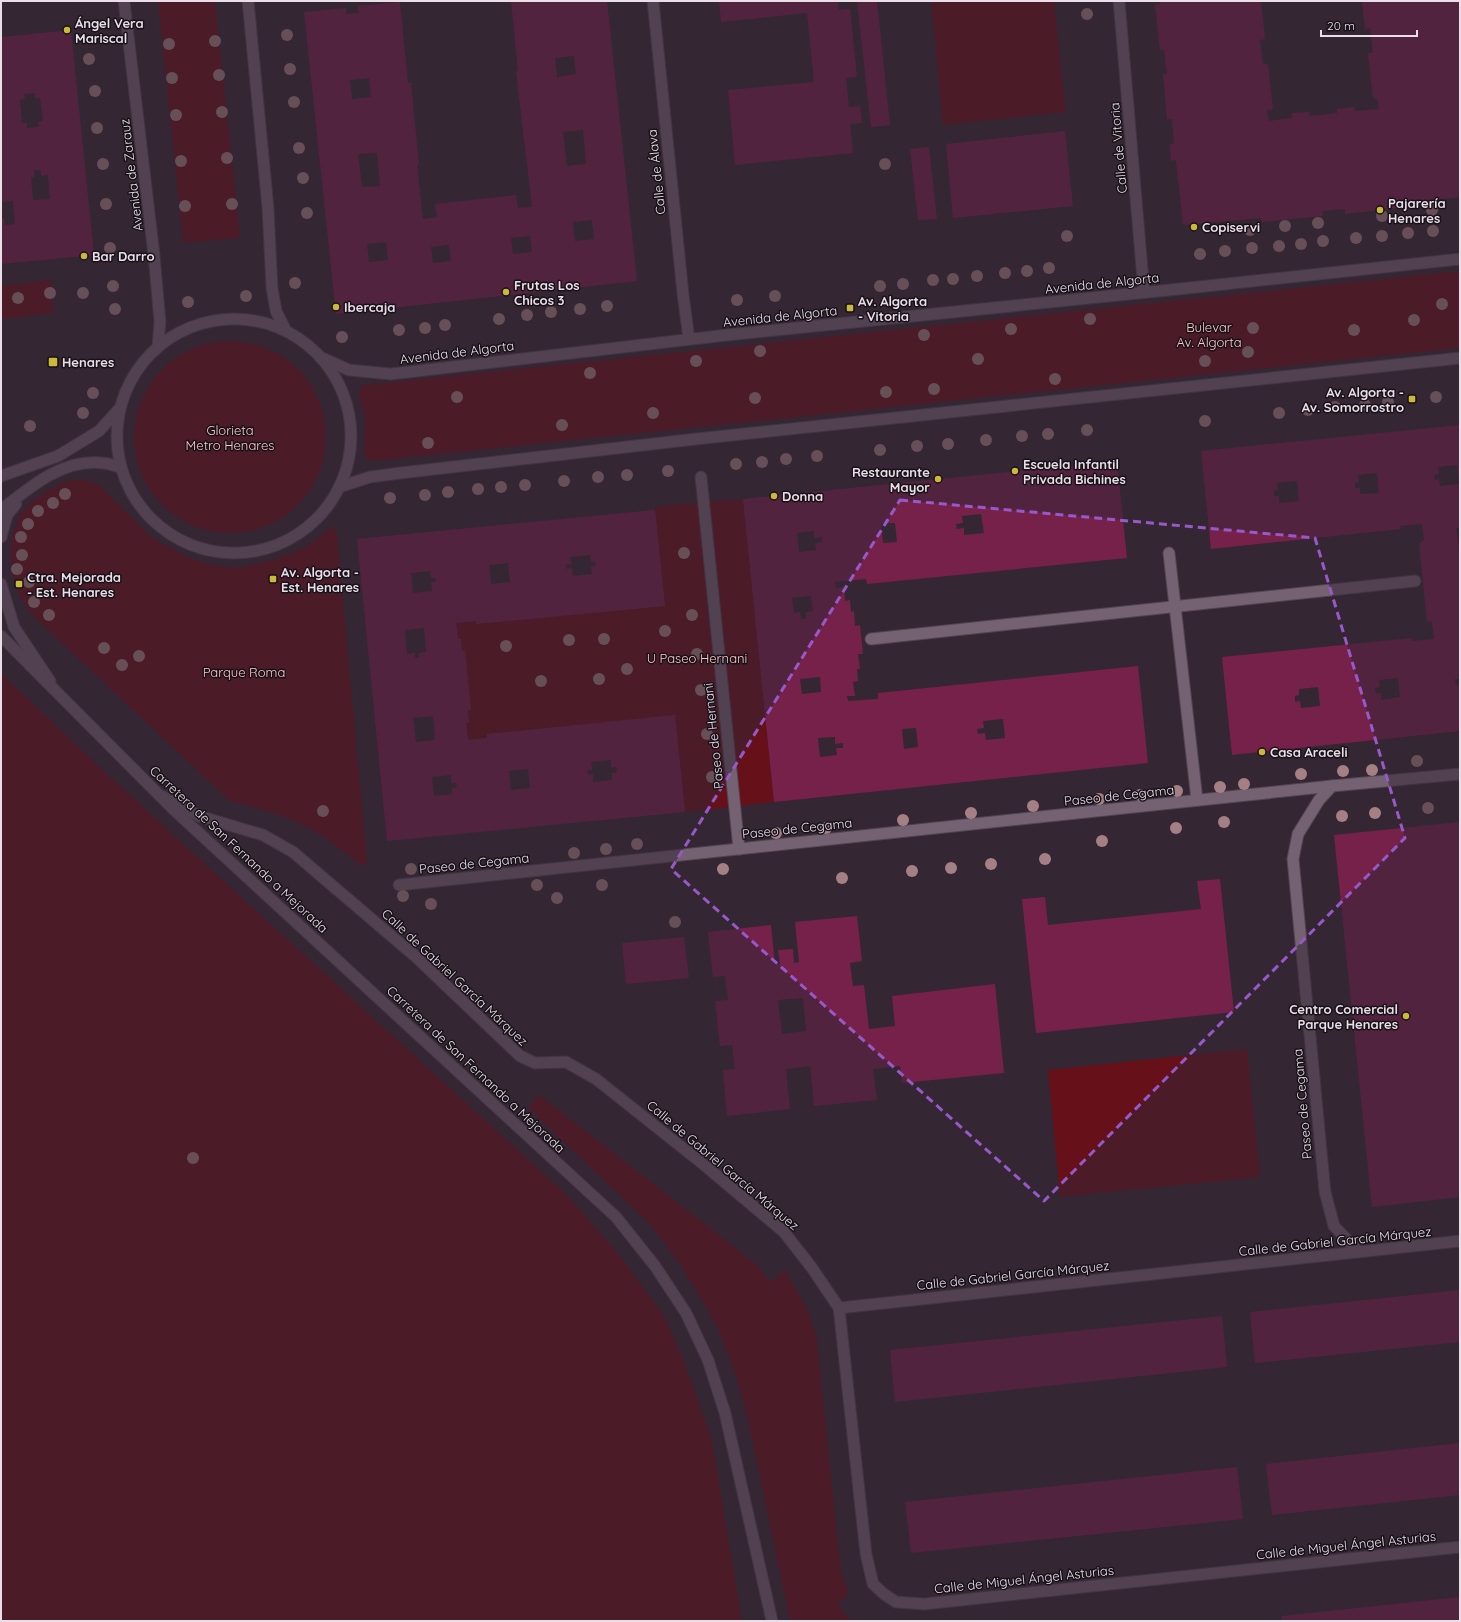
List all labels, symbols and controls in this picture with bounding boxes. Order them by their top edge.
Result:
scale bar [1321,12,1417,38]
place label: Ángel Vera Mariscal [75,15,144,46]
text: 20 m [1327,18,1355,33]
marker: Ángel Vera Mariscal [62,25,72,35]
street label: Calle de Vitoria [1106,102,1130,194]
street label: Avenida de Zarauz [116,118,146,232]
street label: Calle de Álava [644,129,668,215]
place label: Pajarería Henares [1388,195,1446,226]
marker: Pajarería Henares [1375,205,1385,215]
place label: Copiservi [1202,219,1260,235]
marker: Copiservi [1189,222,1199,232]
place label: Bar Darro [92,248,155,264]
marker: Bar Darro [79,251,89,261]
street label: Avenida de Algorta [1044,269,1160,297]
place label: Frutas Los Chicos 3 [514,277,580,308]
marker: Frutas Los Chicos 3 [501,287,511,297]
place label: Av. Algorta - Vitoria [858,293,927,324]
place label: Ibercaja [344,299,395,315]
marker: Ibercaja [331,302,341,312]
street label: Avenida de Algorta [722,302,838,330]
marker: Av. Algorta - Vitoria [845,303,855,313]
park label: Bulevar Av. Algorta [1176,319,1242,350]
street label: Avenida de Algorta [399,337,515,367]
place label: Henares [62,354,114,370]
marker: Henares [47,356,59,368]
place label: Av. Algorta - Av. Somorrostro [1302,384,1404,415]
marker: Av. Algorta - Av. Somorrostro [1407,394,1417,404]
park label: Glorieta Metro Henares [186,422,274,453]
place label: Escuela Infantil Privada Bichines [1023,456,1126,487]
place label: Restaurante Mayor [852,464,930,495]
marker: Escuela Infantil Privada Bichines [1010,466,1020,476]
marker: Restaurante Mayor [933,474,943,484]
place label: Donna [782,488,823,504]
marker: Donna [769,491,779,501]
place label: Av. Algorta - Est. Henares [281,564,359,595]
place label: Ctra. Mejorada - Est. Henares [27,569,121,600]
marker: Av. Algorta - Est. Henares [268,574,278,584]
marker: Ctra. Mejorada - Est. Henares [14,579,24,589]
park label: U Paseo Hernani [647,650,747,666]
park label: Parque Roma [203,664,285,680]
street label: Paseo de Hernani [699,682,727,790]
place label: Casa Araceli [1270,744,1347,760]
marker: Casa Araceli [1257,747,1267,757]
street label: Carretera de San Fernando a Mejorada [147,762,331,936]
street label: Paseo de Cegama [1063,781,1175,809]
street label: Paseo de Cegama [741,814,853,842]
street label: Paseo de Cegama [418,849,530,877]
street label: Calle de Gabriel García Márquez [379,905,531,1049]
street label: Carretera de San Fernando a Mejorada [384,982,568,1156]
place label: Centro Comercial Parque Henares [1289,1001,1398,1032]
marker: Centro Comercial Parque Henares [1401,1011,1411,1021]
street label: Paseo de Cegama [1289,1048,1315,1160]
street label: Calle de Gabriel García Márquez [644,1097,802,1233]
street label: Calle de Gabriel García Márquez [1238,1223,1432,1259]
street label: Calle de Gabriel García Márquez [916,1257,1110,1293]
street label: Calle de Miguel Ángel Asturias [1255,1528,1437,1562]
street label: Calle de Miguel Ángel Asturias [933,1562,1115,1596]

